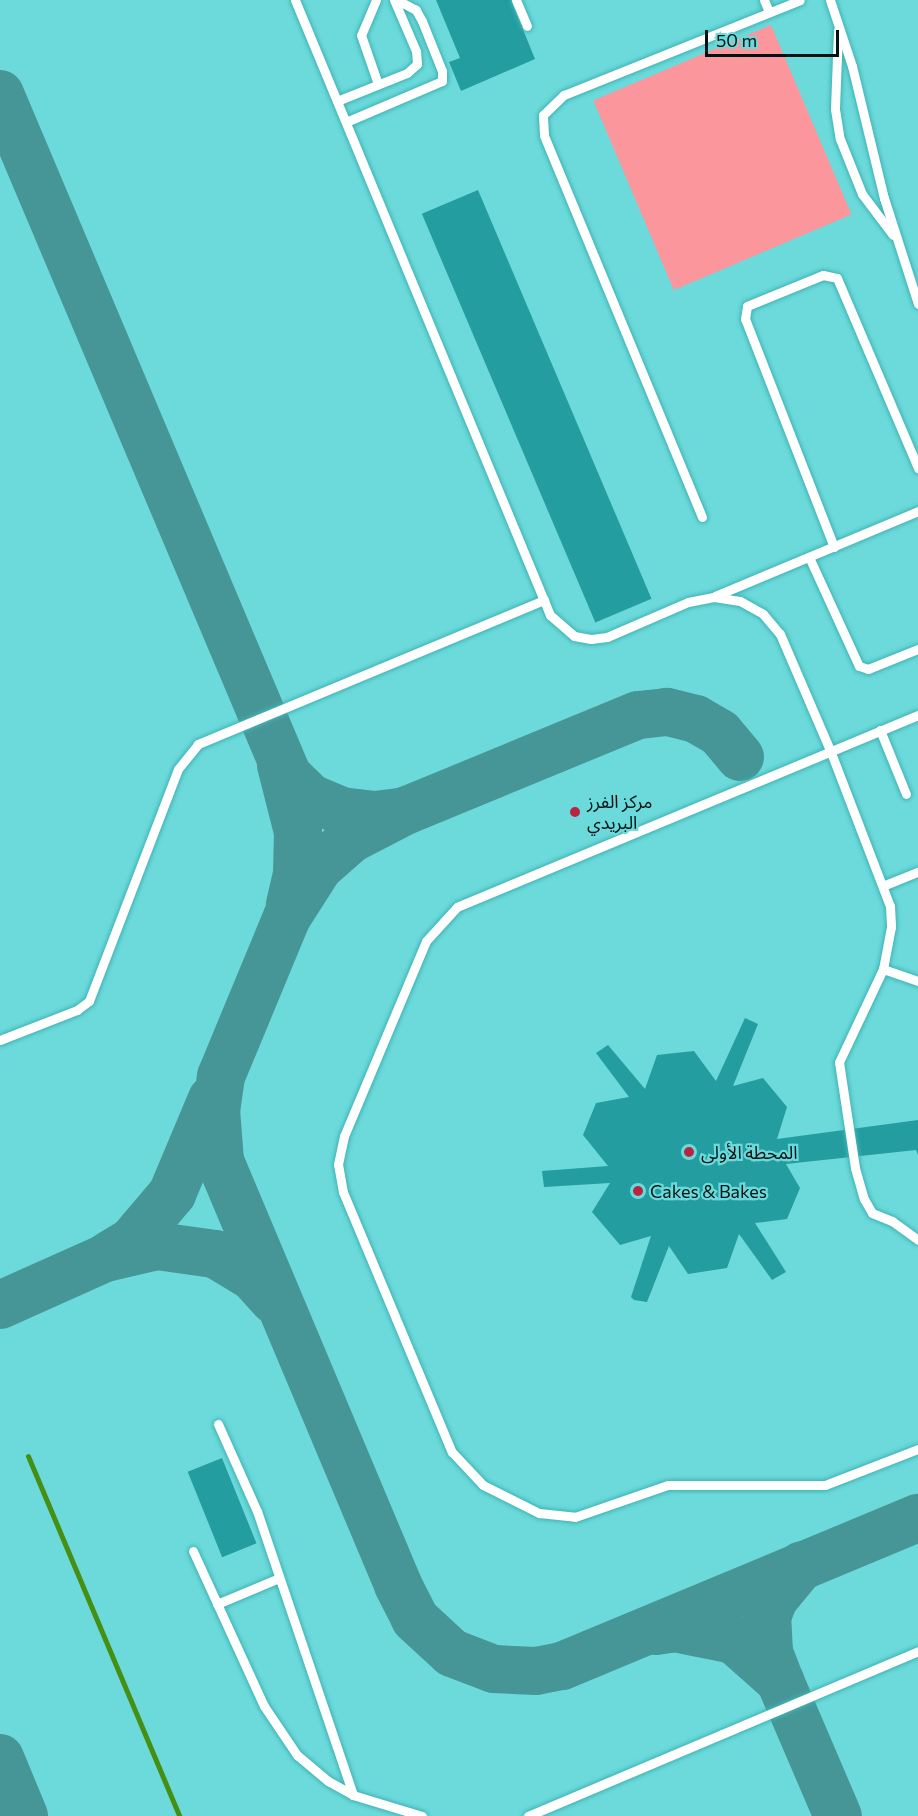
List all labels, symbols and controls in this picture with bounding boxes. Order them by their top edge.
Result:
scale bar [708,18,842,56]
text: 50 m [716,29,757,51]
place label: مركز الفرز البريدي [587,791,652,834]
marker: مركز الفرز البريدي [568,805,582,819]
place label: المحطة الأولى [701,1141,798,1163]
marker: المحطة الأولى [682,1145,696,1159]
place label: Cakes & Bakes [650,1180,767,1202]
marker: Cakes & Bakes [631,1184,645,1198]

